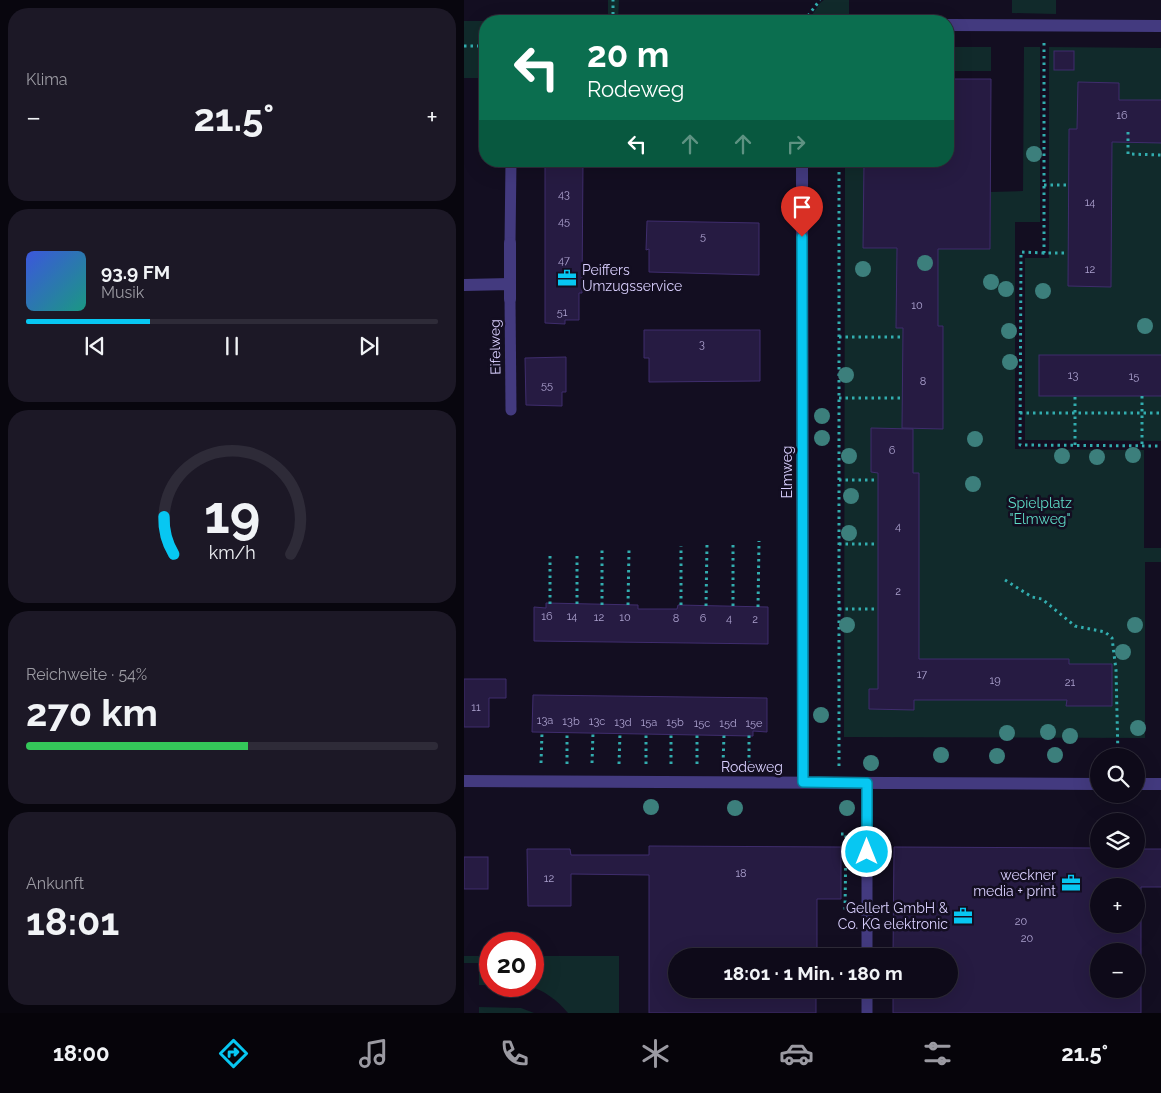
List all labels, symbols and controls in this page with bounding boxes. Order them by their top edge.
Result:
text: 20 m [587,34,669,75]
icon: left [504,35,569,100]
text: Klima [26,70,68,89]
text: Rodeweg [587,76,684,102]
text: 21.5° [193,95,274,140]
text: − [26,101,41,134]
text: + [426,101,438,134]
house number: 16 [1116,109,1128,122]
icon: left [623,130,651,158]
icon: ahead [676,130,704,158]
icon: ahead [729,130,757,158]
icon: right [782,130,810,158]
pin [781,186,823,237]
house number: 43 [558,188,570,201]
icon: arrive [788,193,816,221]
house number: 14 [1085,196,1095,209]
house number: 45 [558,215,570,228]
house number: 5 [700,230,706,243]
house number: 47 [558,254,570,267]
text: 93.9 FM [101,261,170,283]
place label: Peiffers Umzugsservice [582,262,682,294]
house number: 12 [1085,263,1095,276]
office icon: Peiffers Umzugsservice [556,267,578,289]
text: Musik [101,283,144,302]
house number: 10 [911,299,923,312]
house number: 51 [557,306,568,319]
street label: Eifelweg [487,319,503,375]
icon: previous [81,332,109,360]
icon: pause [218,332,246,360]
icon: next [355,332,383,360]
house number: 3 [699,338,705,351]
house number: 13 [1068,369,1078,382]
house number: 15 [1129,370,1139,383]
house number: 8 [920,375,926,388]
house number: 55 [541,379,553,392]
house number: 6 [889,444,896,457]
street label: Elmweg [779,445,795,499]
text: 19 [204,484,260,545]
park label: Spielplatz "Elmweg" [1008,495,1072,527]
house number: 4 [895,520,901,533]
text: km/h [208,542,256,563]
house number: 2 [895,585,901,598]
house number: 16 [541,610,553,623]
house number: 14 [567,610,577,623]
house number: 12 [594,611,604,624]
house number: 10 [619,611,631,624]
house number: 8 [673,612,679,625]
house number: 6 [700,612,707,625]
house number: 4 [726,612,732,625]
house number: 2 [752,613,758,626]
text: Reichweite · 54% [26,665,147,684]
house number: 17 [917,668,927,681]
house number: 19 [989,674,1001,687]
house number: 21 [1065,676,1076,689]
text: 270 km [26,690,158,735]
house number: 11 [471,701,481,714]
house number: 13a [537,714,553,727]
house number: 13b [562,715,580,728]
house number: 13c [589,715,605,728]
house number: 13d [614,716,632,729]
house number: 15a [641,716,657,729]
house number: 15b [666,716,684,729]
house number: 15c [694,717,710,730]
house number: 15d [719,717,737,730]
house number: 15e [745,717,763,730]
map controls [1090,748,1145,998]
button: search [1090,748,1145,803]
street label: Rodeweg [721,759,783,775]
button: layers [1090,813,1145,868]
position arrow [840,825,892,877]
house number: 18 [735,867,747,880]
place label: weckner media + print [973,867,1056,899]
house number: 12 [544,872,554,885]
office icon: weckner media + print [1060,872,1082,894]
text: Ankunft [26,874,84,893]
button: + [1090,878,1145,933]
text: 18:01 [26,899,119,944]
place label: Gellert GmbH & Co. KG elektronic [838,900,949,932]
office icon: Gellert GmbH & Co. KG elektronic [952,905,974,927]
house number: 20 [1015,915,1027,928]
speed limit sign: 20 [479,932,544,997]
house number: 20 [1021,932,1033,945]
button: − [1090,943,1145,998]
text: 18:01 · 1 Min. · 180 m [723,962,903,984]
icon: directions [216,1036,251,1071]
icon: music [356,1036,391,1071]
icon: phone [497,1036,532,1071]
icon: climate [638,1036,673,1071]
icon: car [779,1036,814,1071]
icon: filters [920,1036,955,1071]
text: 18:00 [53,1040,110,1066]
text: 21.5° [1061,1040,1108,1066]

